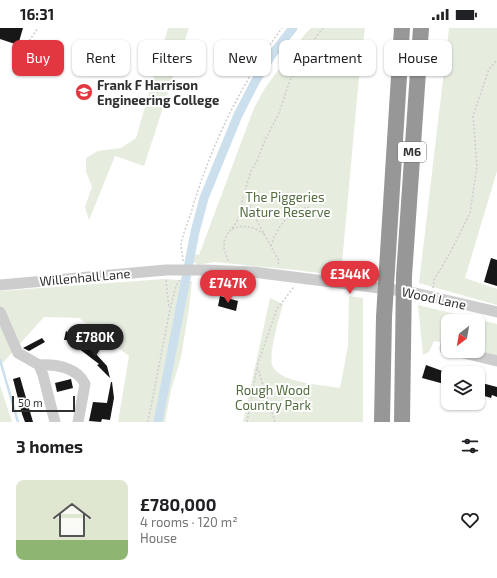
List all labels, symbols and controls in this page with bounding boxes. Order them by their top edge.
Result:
text: 16:31 [20,5,54,23]
chip: Buy [12,40,64,76]
chip: Rent [72,40,130,76]
chip: Filters [138,40,206,76]
chip: New [214,40,271,76]
chip: Apartment [279,40,376,76]
chip: House [384,40,452,76]
place label: Frank F Harrison Engineering College [97,77,219,108]
school or university icon: Frank F Harrison Engineering College [74,82,94,102]
road number: M6 [398,142,426,162]
park label: The Piggeries Nature Reserve [239,189,331,220]
pin: £344K [322,261,378,295]
street label: Willenhall Lane [39,265,131,289]
text: £344K [330,266,370,282]
pin: £747K [200,270,256,304]
text: £747K [209,275,247,291]
street label: Wood Lane [400,283,468,313]
north arrow [441,314,485,358]
map controls [441,314,485,410]
pin: £780K [67,324,123,358]
text: £780K [75,329,115,345]
button: layers [441,366,485,410]
park label: Rough Wood Country Park [235,382,311,413]
scale bar [12,394,75,413]
text: 50 m [18,396,43,409]
icon: filters [459,435,481,457]
text: 3 homes [16,436,83,456]
text: £780,000 [140,494,217,514]
icon: home [48,496,96,544]
icon: heart [459,509,481,531]
text: 4 rooms · 120 m² [140,514,238,530]
text: House [140,530,177,546]

